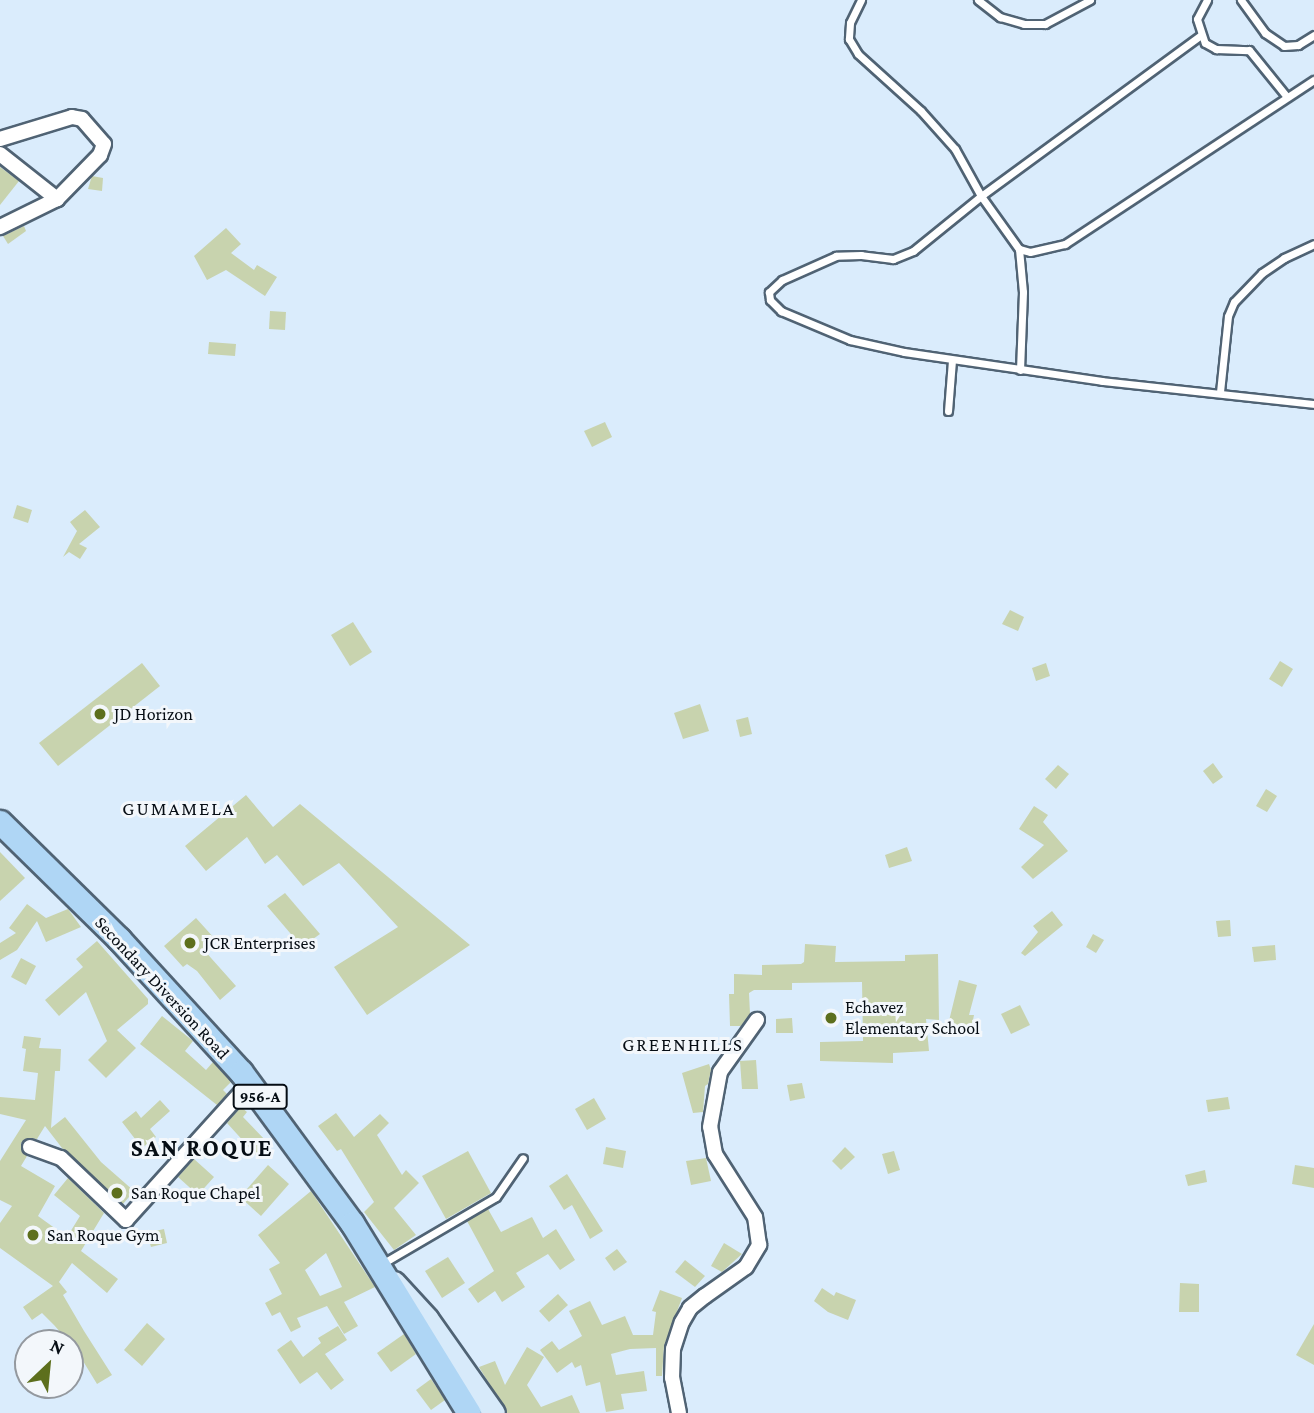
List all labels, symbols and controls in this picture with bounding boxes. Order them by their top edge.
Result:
place label: JD Horizon [114,703,193,725]
marker: JD Horizon [92,706,108,722]
district label: GUMAMELA [123,798,235,820]
street label: Secondary Diversion Road [90,912,234,1064]
place label: JCR Enterprises [204,932,316,954]
marker: JCR Enterprises [182,935,198,951]
place label: Echavez Elementary School [845,997,980,1040]
marker: Echavez Elementary School [823,1010,839,1026]
district label: GREENHILLS [623,1034,743,1056]
road number: 956-A [232,1084,288,1110]
district label: SAN ROQUE [132,1134,272,1162]
place label: San Roque Chapel [131,1182,260,1204]
marker: San Roque Chapel [109,1185,125,1201]
place label: San Roque Gym [47,1224,160,1246]
marker: San Roque Gym [25,1227,41,1243]
north arrow [14,1329,84,1399]
text: N [47,1334,68,1359]

